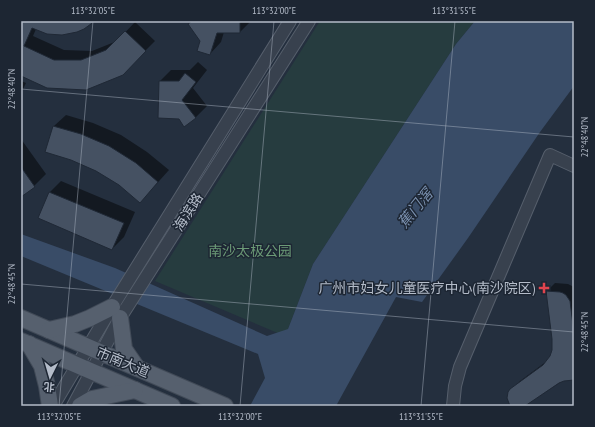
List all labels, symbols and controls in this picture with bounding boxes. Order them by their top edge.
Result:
text: 113°32'05"E [71,4,115,17]
text: 113°32'00"E [252,4,296,17]
text: 113°31'55"E [432,4,476,17]
text: 22°48'40"N [5,69,18,109]
text: 22°48'40"N [578,117,591,157]
water label: 蕉门滘 [393,183,438,231]
street label: 海滨路 [169,189,207,235]
park label: 南沙太极公园 [208,242,292,260]
text: 22°48'45"N [5,264,18,304]
place label: 广州市妇女儿童医疗中心(南沙院区) [318,279,536,297]
marker: 广州市妇女儿童医疗中心(南沙院区) [538,282,550,294]
text: 22°48'45"N [578,312,591,352]
street label: 市南大道 [94,343,152,381]
north arrow [30,357,70,397]
text: 北 [43,380,55,394]
text: 113°32'05"E [37,410,81,423]
text: 113°32'00"E [218,410,262,423]
text: 113°31'55"E [399,410,443,423]

